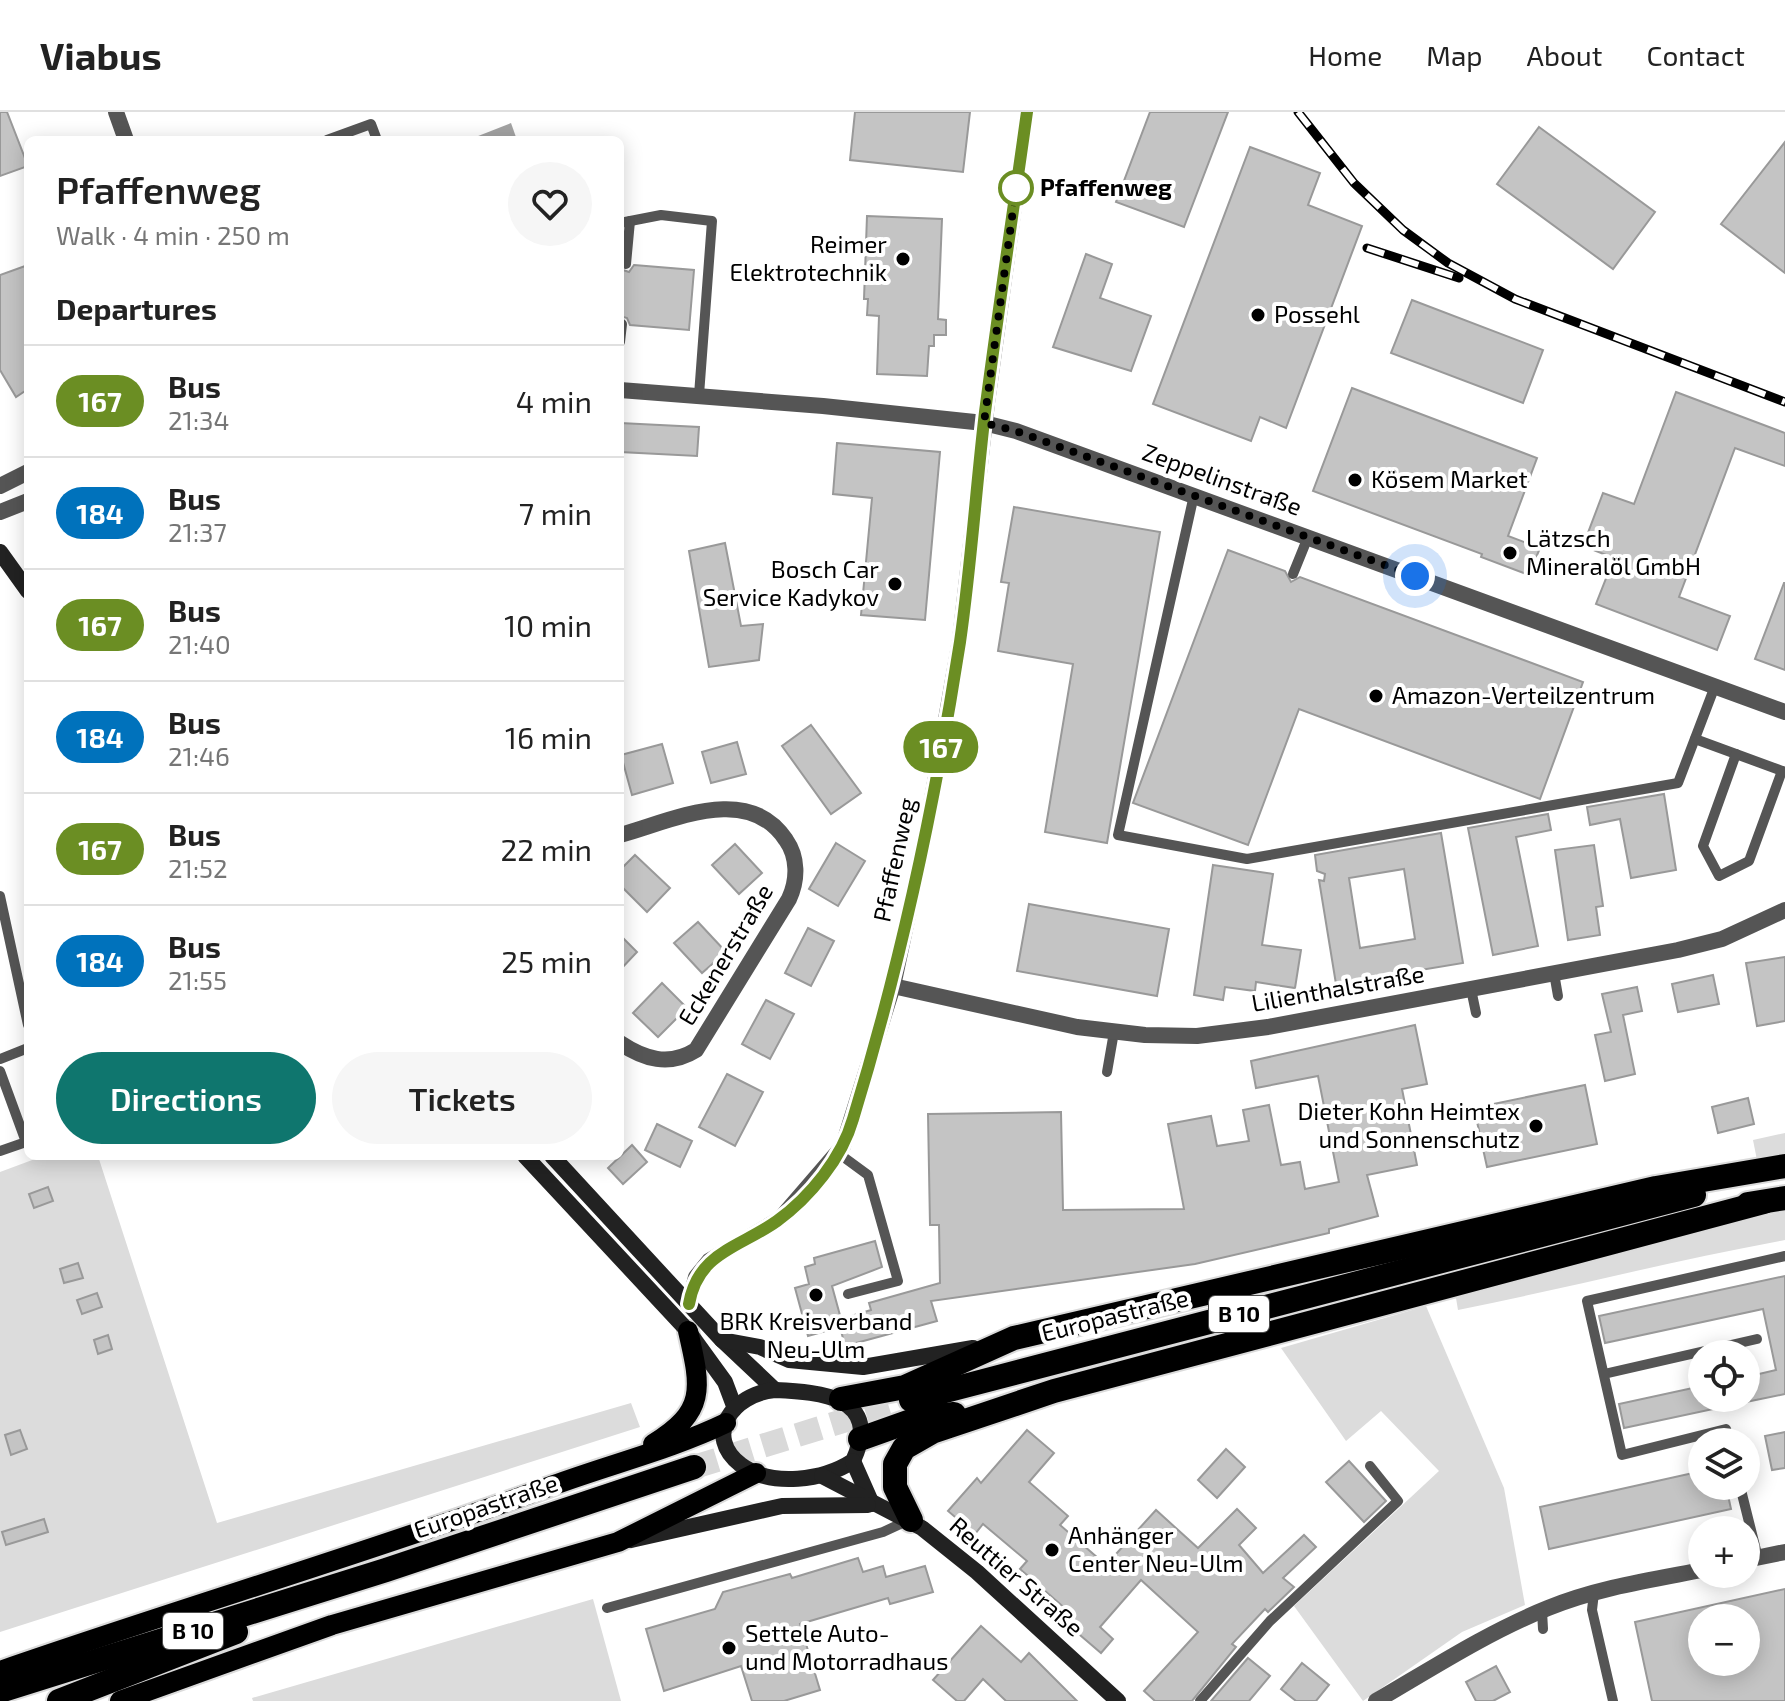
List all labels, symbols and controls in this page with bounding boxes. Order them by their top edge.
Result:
text: Viabus [40,32,162,78]
text: Home [1308,38,1382,72]
text: Map [1426,38,1483,72]
text: About [1527,38,1602,72]
text: Contact [1646,38,1745,72]
button: heart [508,162,592,246]
text: Pfaffenweg [56,166,261,212]
marker: Pfaffenweg [999,171,1033,205]
place label: Pfaffenweg [1040,172,1172,201]
text: Walk · 4 min · 250 m [56,219,290,250]
place label: Reimer Elektrotechnik [729,229,887,286]
marker: Reimer Elektrotechnik [894,250,912,268]
text: Departures [56,290,217,326]
place label: Possehl [1274,299,1360,328]
marker: Possehl [1249,306,1267,324]
text: Bus [168,368,221,404]
text: 4 min [516,383,592,419]
text: 167 [78,384,122,418]
text: 21:34 [168,404,230,435]
street label: Zeppelinstraße [1139,436,1306,521]
place label: Kösem Market [1371,464,1528,493]
marker: Kösem Market [1346,471,1364,489]
text: Bus [168,480,221,516]
text: 7 min [519,495,592,531]
text: 184 [76,496,124,530]
text: 21:37 [168,516,227,547]
place label: Lätzsch Mineralöl GmbH [1526,523,1701,580]
marker: Lätzsch Mineralöl GmbH [1501,544,1519,562]
place label: Bosch Car Service Kadykov [703,554,879,611]
your location [1395,556,1435,596]
marker: Bosch Car Service Kadykov [886,575,904,593]
text: Bus [168,592,221,628]
text: 10 min [504,607,592,643]
text: 167 [78,608,122,642]
text: 21:40 [168,628,231,659]
place label: Amazon-Verteilzentrum [1392,680,1655,709]
marker: Amazon-Verteilzentrum [1367,687,1385,705]
text: Bus [168,704,221,740]
text: 16 min [505,719,592,755]
text: 184 [76,720,124,754]
line badge: 167 [895,721,987,773]
text: 167 [919,730,963,764]
text: 21:46 [168,740,230,771]
street label: Pfaffenweg [866,795,921,924]
text: Bus [168,816,221,852]
text: 22 min [500,831,592,867]
text: 167 [78,832,122,866]
text: 21:52 [168,852,228,883]
street label: Eckenerstraße [671,878,778,1030]
text: Bus [168,928,221,964]
text: 25 min [501,943,592,979]
text: 184 [76,944,124,978]
street label: Lilienthalstraße [1249,958,1426,1017]
text: 21:55 [168,964,227,995]
button: Directions [56,1052,316,1144]
button: Tickets [332,1052,592,1144]
place label: Dieter Kohn Heimtex und Sonnenschutz [1297,1096,1520,1153]
marker: Dieter Kohn Heimtex und Sonnenschutz [1527,1117,1545,1135]
street label: Europastraße [1038,1282,1191,1347]
marker: BRK Kreisverband Neu-Ulm [807,1286,825,1304]
road number: B 10 [1209,1296,1269,1332]
place label: BRK Kreisverband Neu-Ulm [719,1306,913,1363]
map controls [1688,1340,1760,1676]
button: locate [1688,1340,1760,1412]
button: layers [1688,1428,1760,1500]
street label: Europastraße [410,1467,561,1544]
street label: Reuttier Straße [944,1510,1090,1642]
button: + [1688,1516,1760,1588]
place label: Anhänger Center Neu-Ulm [1068,1520,1243,1577]
marker: Anhänger Center Neu-Ulm [1043,1541,1061,1559]
button: − [1688,1604,1760,1676]
road number: B 10 [163,1613,223,1649]
place label: Settele Auto- und Motorradhaus [745,1618,948,1675]
marker: Settele Auto- und Motorradhaus [720,1639,738,1657]

